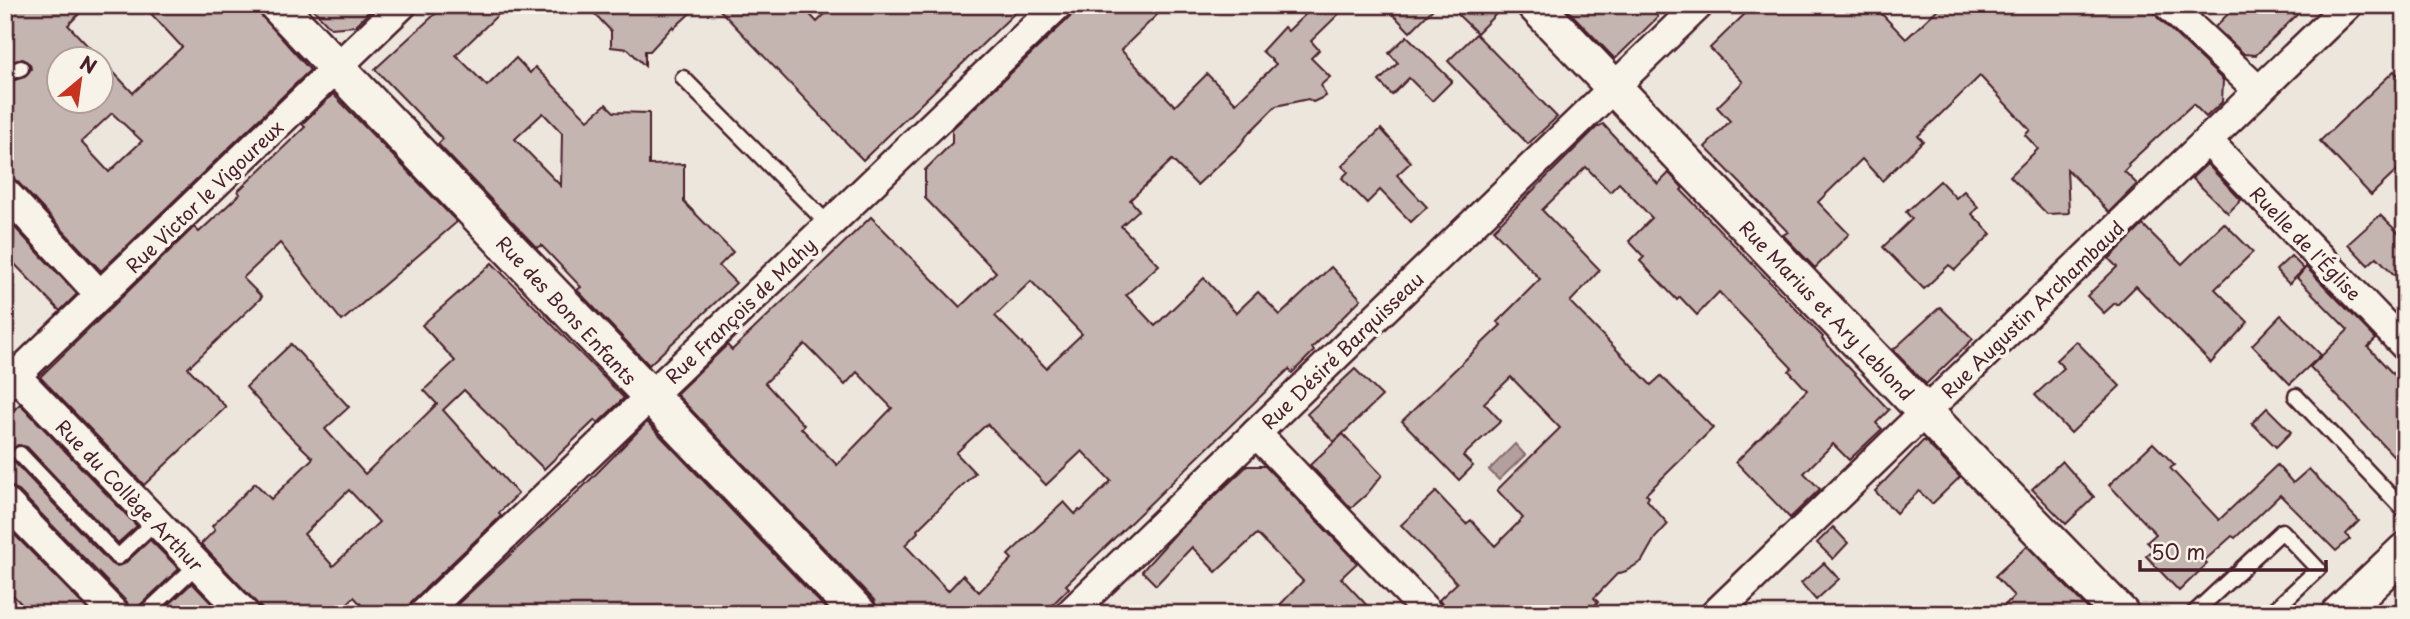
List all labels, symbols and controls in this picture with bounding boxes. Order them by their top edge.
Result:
north arrow [46,46,116,116]
text: N [75,48,102,80]
street label: Rue Victor le Vigoureux [119,113,289,279]
street label: Ruelle de l'Église [2244,180,2368,306]
street label: Rue Marius et Ary Leblond [1733,214,1921,406]
street label: Rue Augustin Archambaud [1934,214,2130,404]
street label: Rue des Bons Enfants [490,229,644,391]
street label: Rue François de Mahy [658,231,822,389]
street label: Rue Désiré Barquisseau [1255,265,1429,435]
street label: Rue du Collège Arthur [50,413,210,577]
scale bar [2140,528,2326,572]
text: 50 m [2151,535,2205,567]

